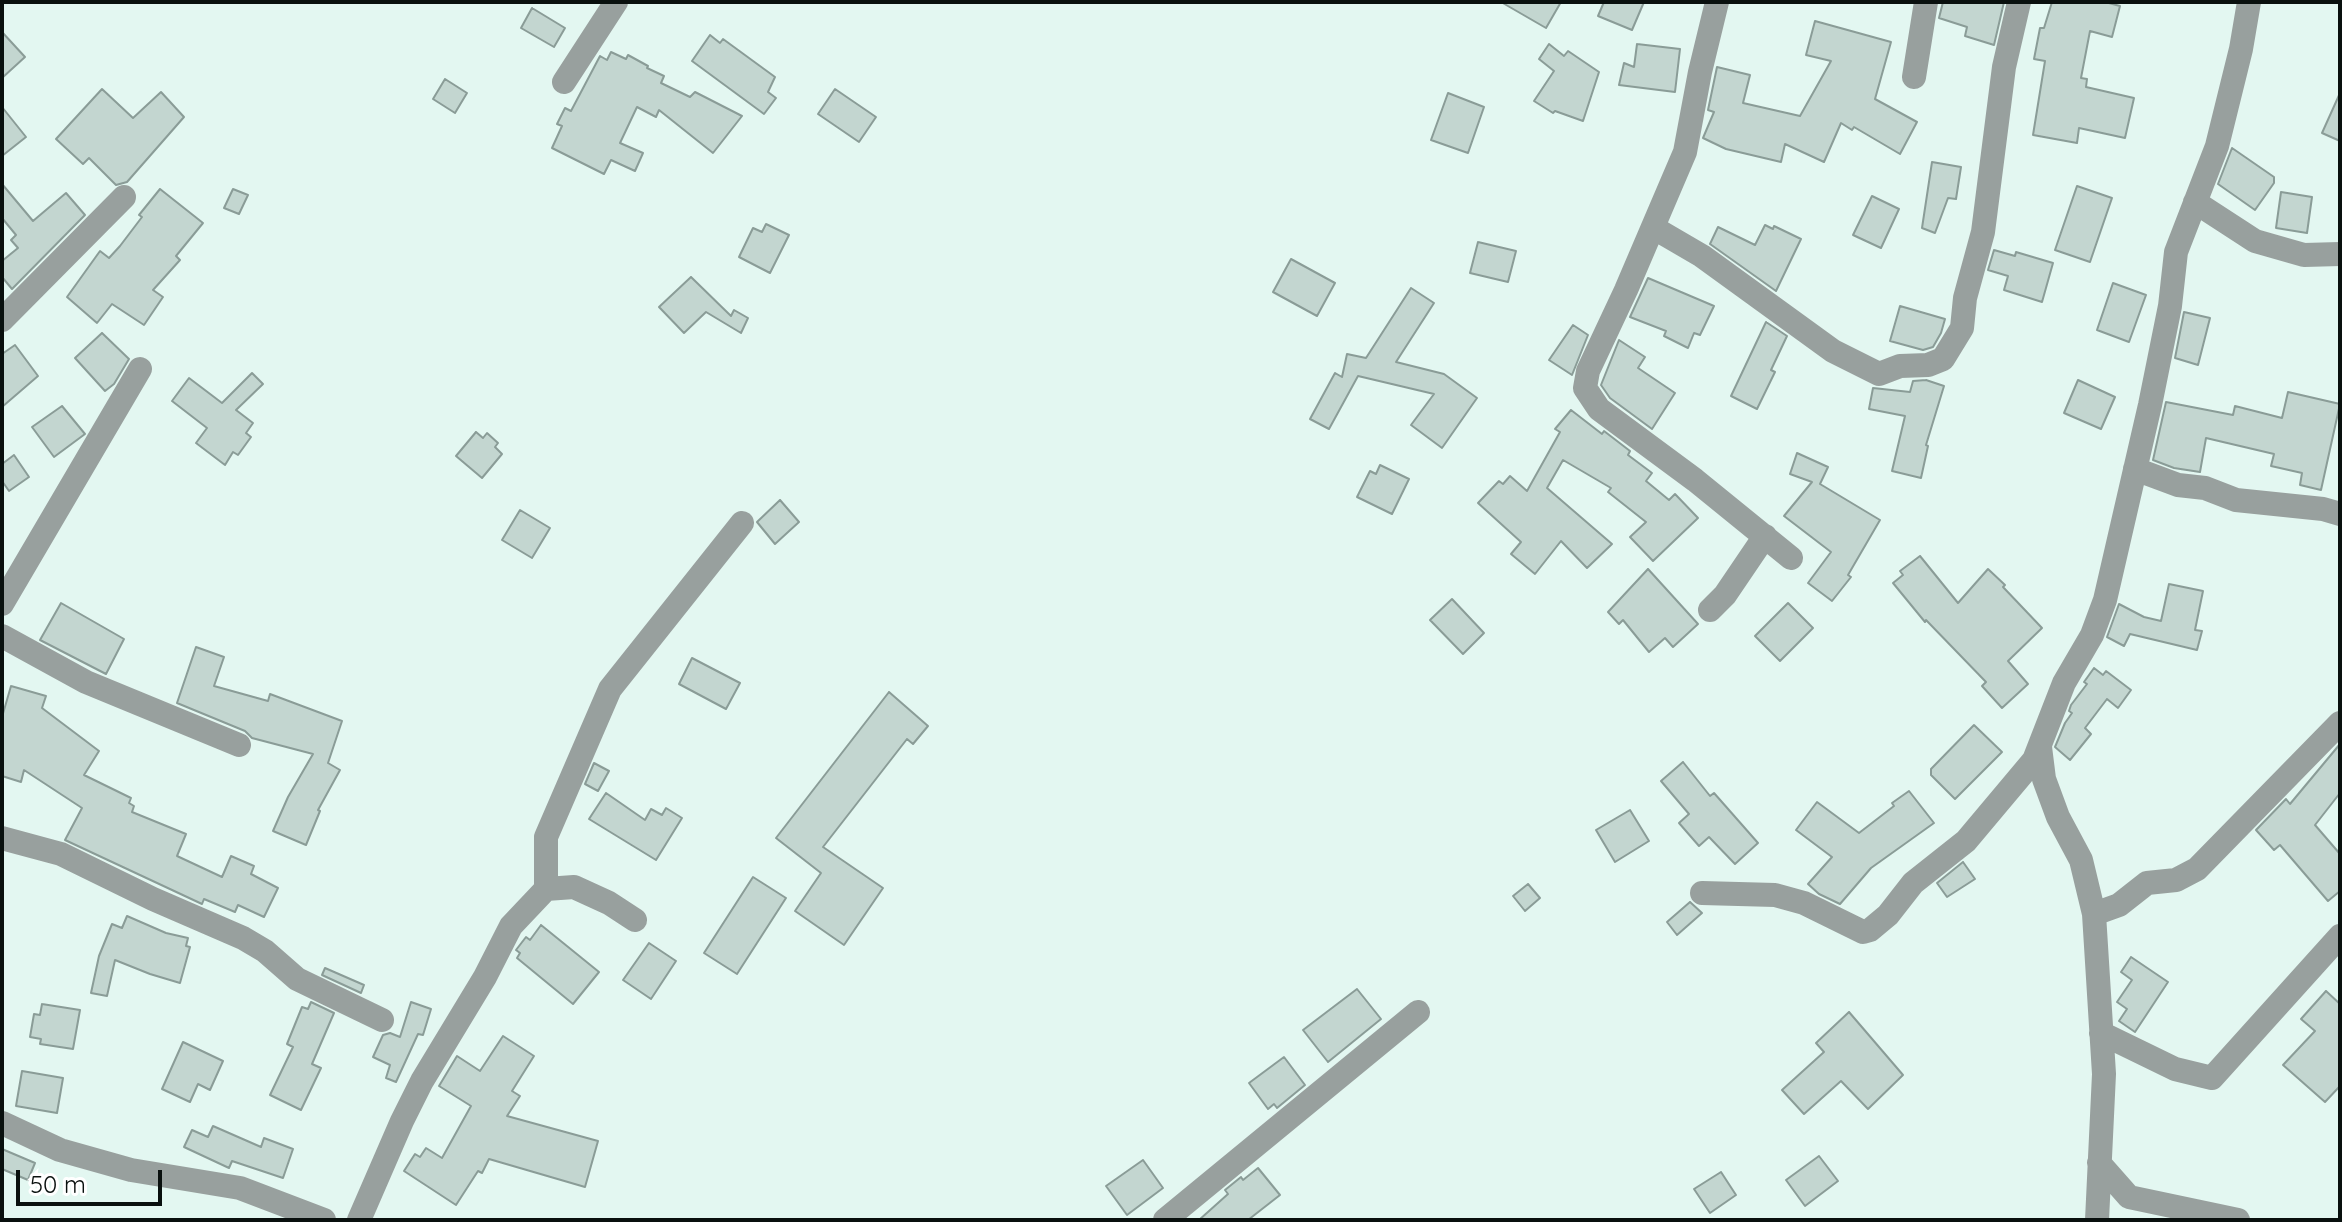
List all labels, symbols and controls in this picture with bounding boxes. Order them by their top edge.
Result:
scale bar [20,1154,166,1204]
text: 50 m [30,1169,86,1199]

